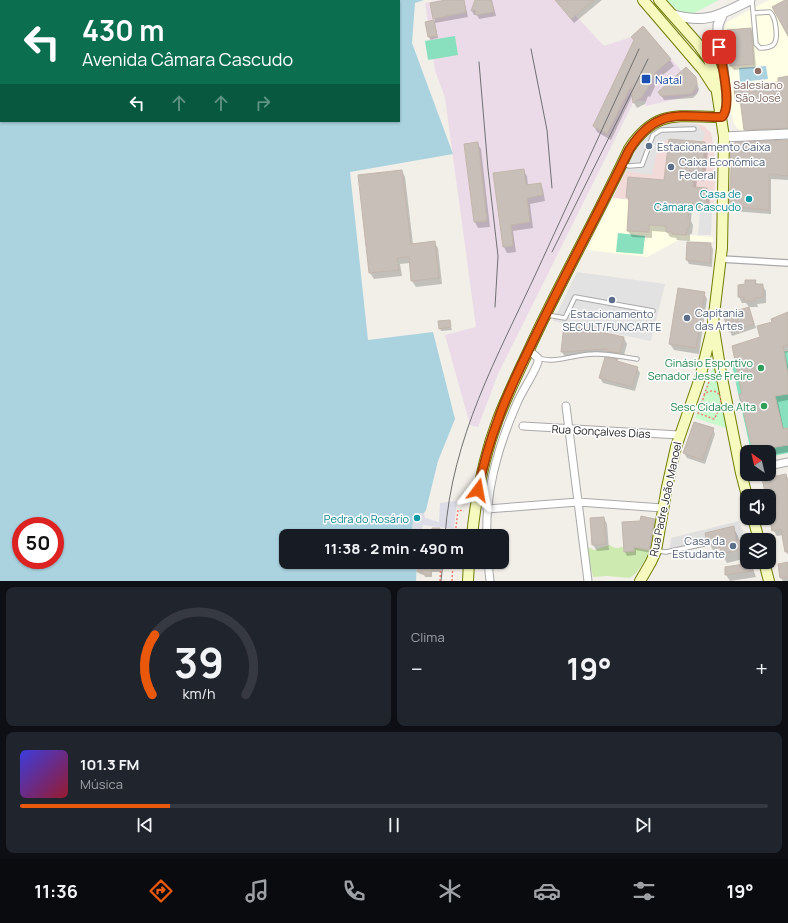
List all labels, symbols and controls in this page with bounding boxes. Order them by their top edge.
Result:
text: 430 m [82,11,165,49]
icon: left [16,16,68,68]
pin [702,30,736,64]
icon: arrive [708,36,730,58]
text: Avenida Câmara Cascudo [82,47,293,71]
marker: Salesiano São José [753,66,763,76]
place label: Natal [655,72,682,87]
marker: Natal [640,73,652,85]
place label: Salesiano São José [733,77,783,105]
icon: left [126,92,148,114]
icon: ahead [168,92,190,114]
icon: ahead [210,92,232,114]
icon: right [252,92,274,114]
place label: Estacionamento Caixa [657,139,770,154]
marker: Estacionamento Caixa [644,141,654,151]
place label: Caixa Econômica Federal [679,154,765,182]
marker: Caixa Econômica Federal [666,162,676,172]
place label: Casa de Câmara Cascudo [654,186,742,214]
marker: Casa de Câmara Cascudo [744,194,754,204]
marker: Estacionamento SECULT/FUNCARTE [607,295,617,305]
place label: Capitania das Artes [695,305,744,333]
place label: Estacionamento SECULT/FUNCARTE [563,306,661,334]
marker: Capitania das Artes [682,313,692,323]
place label: Ginásio Esportivo Senador Jessé Freire [648,355,754,383]
marker: Ginásio Esportivo Senador Jessé Freire [756,363,766,373]
place label: Sesc Cidade Alta [670,399,756,414]
marker: Sesc Cidade Alta [759,401,769,411]
street label: Rua Gonçalves Dias [551,421,651,441]
street label: Rua Padre João Manoel [645,440,685,558]
north arrow [740,445,776,481]
map controls [740,445,776,569]
position arrow [457,469,499,511]
button: sound [740,489,776,525]
place label: Pedra do Rosário [324,511,409,526]
marker: Pedra do Rosário [412,513,422,523]
speed limit sign: 50 [12,517,64,569]
place label: Casa da Estudante [672,533,726,561]
button: layers [740,533,776,569]
text: 11:38 · 2 min · 490 m [324,538,464,559]
marker: Casa da Estudante [728,541,738,551]
text: Clima [411,628,445,646]
text: 39 [173,633,224,689]
text: 19° [566,648,612,689]
text: − [411,654,423,684]
text: + [755,654,768,684]
text: km/h [182,683,215,702]
text: 101.3 FM [80,754,139,775]
text: Música [80,775,123,793]
icon: previous [134,814,156,836]
icon: pause [383,814,405,836]
icon: next [632,814,654,836]
icon: directions [147,877,175,905]
icon: music [243,877,271,905]
icon: phone [340,877,368,905]
icon: climate [436,877,464,905]
icon: car [533,877,561,905]
icon: filters [630,877,658,905]
text: 11:36 [34,879,78,903]
text: 19° [726,879,754,903]

